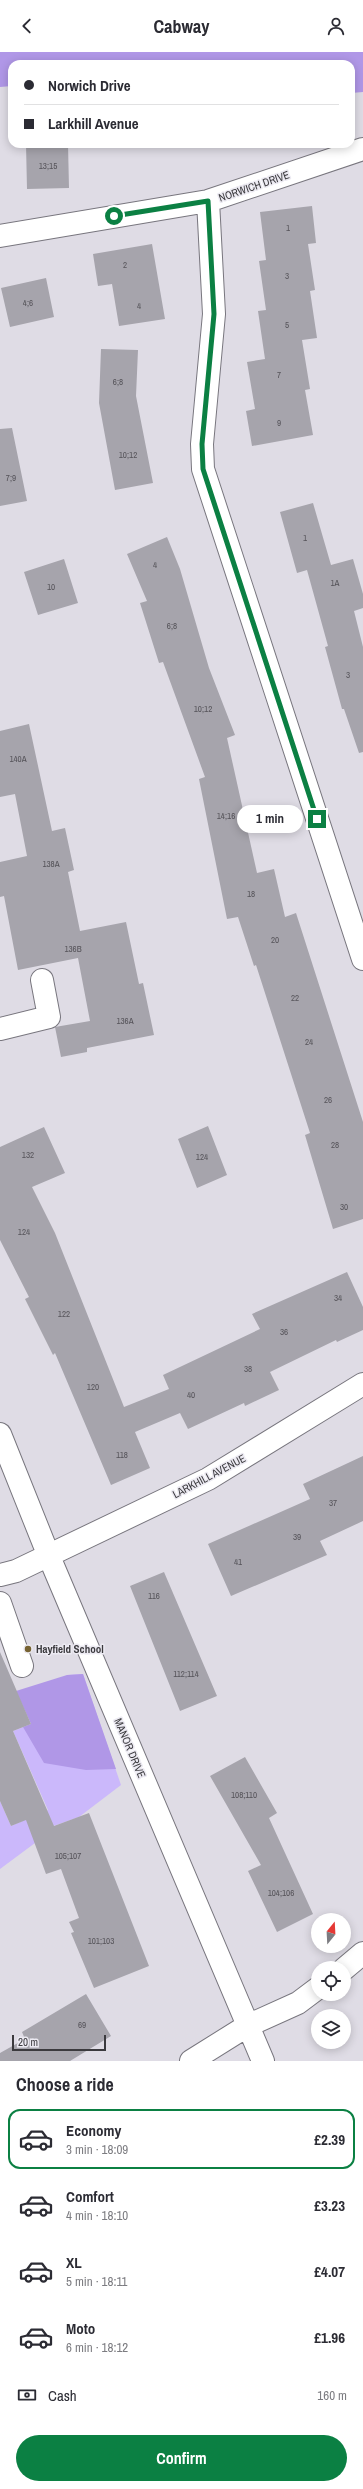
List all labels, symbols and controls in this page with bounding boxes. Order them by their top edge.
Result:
text: Cabway [154,14,209,39]
icon: back [16,15,38,37]
icon: person [325,15,347,37]
text: Norwich Drive [48,75,131,96]
text: Larkhill Avenue [48,113,139,134]
house number: 13;15 [39,160,57,172]
street label: NORWICH DRIVE [217,167,291,205]
route start [105,207,123,225]
house number: 1 [286,222,290,234]
house number: 2 [123,259,127,271]
house number: 3 [285,270,289,282]
house number: 4;6 [23,297,33,309]
house number: 4 [137,300,141,312]
house number: 5 [285,319,289,331]
house number: 7 [277,369,281,381]
house number: 6;8 [113,376,123,388]
house number: 9 [277,417,281,429]
house number: 10;12 [119,449,137,461]
house number: 7;9 [6,472,16,484]
house number: 1 [303,532,307,544]
house number: 4 [153,559,157,571]
house number: 1A [330,577,340,589]
house number: 10 [47,581,55,593]
house number: 6;8 [167,620,177,632]
house number: 3 [346,669,350,681]
house number: 10;12 [194,703,212,715]
house number: 140A [9,753,27,765]
callout: 1 min [237,805,303,833]
house number: 14;16 [217,810,235,822]
text: 1 min [256,810,284,827]
route end [308,810,326,828]
house number: 138A [42,858,60,870]
house number: 18 [247,888,255,900]
house number: 20 [271,934,279,946]
house number: 136B [64,943,82,955]
house number: 22 [291,992,299,1004]
house number: 136A [116,1015,134,1027]
house number: 24 [305,1036,313,1048]
house number: 26 [324,1094,332,1106]
house number: 28 [331,1139,339,1151]
house number: 132 [22,1149,34,1161]
house number: 124 [196,1151,208,1163]
house number: 30 [340,1201,348,1213]
house number: 124 [18,1226,30,1238]
house number: 34 [334,1292,342,1304]
house number: 122 [58,1308,70,1320]
house number: 36 [280,1326,288,1338]
house number: 38 [244,1363,252,1375]
house number: 120 [87,1381,99,1393]
house number: 40 [187,1389,195,1401]
house number: 118 [116,1449,128,1461]
street label: LARKHILL AVENUE [170,1451,248,1501]
house number: 37 [329,1497,337,1509]
house number: 39 [293,1531,301,1543]
house number: 41 [234,1556,242,1568]
house number: 116 [148,1590,160,1602]
place label: Hayfield School [36,1642,104,1656]
marker: Hayfield School [23,1644,33,1654]
house number: 112;114 [173,1668,199,1680]
street label: MANOR DRIVE [111,1716,149,1780]
house number: 108;110 [231,1789,257,1801]
house number: 105;107 [55,1850,81,1862]
house number: 104;106 [268,1887,294,1899]
north arrow [311,1913,351,1953]
map controls [311,1913,351,2049]
house number: 101;103 [88,1935,114,1947]
button: locate [311,1961,351,2001]
button: layers [311,2009,351,2049]
house number: 69 [78,2019,86,2031]
scale bar [12,2033,106,2052]
text: 20 m [18,2035,38,2049]
text: Choose a ride [16,2072,114,2097]
text: Economy [66,2120,121,2141]
icon: car [18,2121,54,2157]
text: £2.39 [314,2129,345,2150]
text: 3 min · 18:09 [66,2141,128,2158]
text: Comfort [66,2186,114,2207]
icon: car [18,2187,54,2223]
text: £3.23 [314,2195,345,2216]
text: 4 min · 18:10 [66,2207,128,2224]
text: XL [66,2252,82,2273]
icon: car [18,2253,54,2289]
text: £4.07 [314,2261,345,2282]
text: 5 min · 18:11 [66,2273,127,2290]
text: Moto [66,2318,95,2339]
icon: car [18,2319,54,2355]
text: £1.96 [314,2327,345,2348]
text: 6 min · 18:12 [66,2339,128,2356]
icon: cash [16,2384,38,2406]
text: Cash [48,2385,77,2406]
text: 160 m [317,2387,347,2404]
button: Confirm [16,2435,347,2481]

